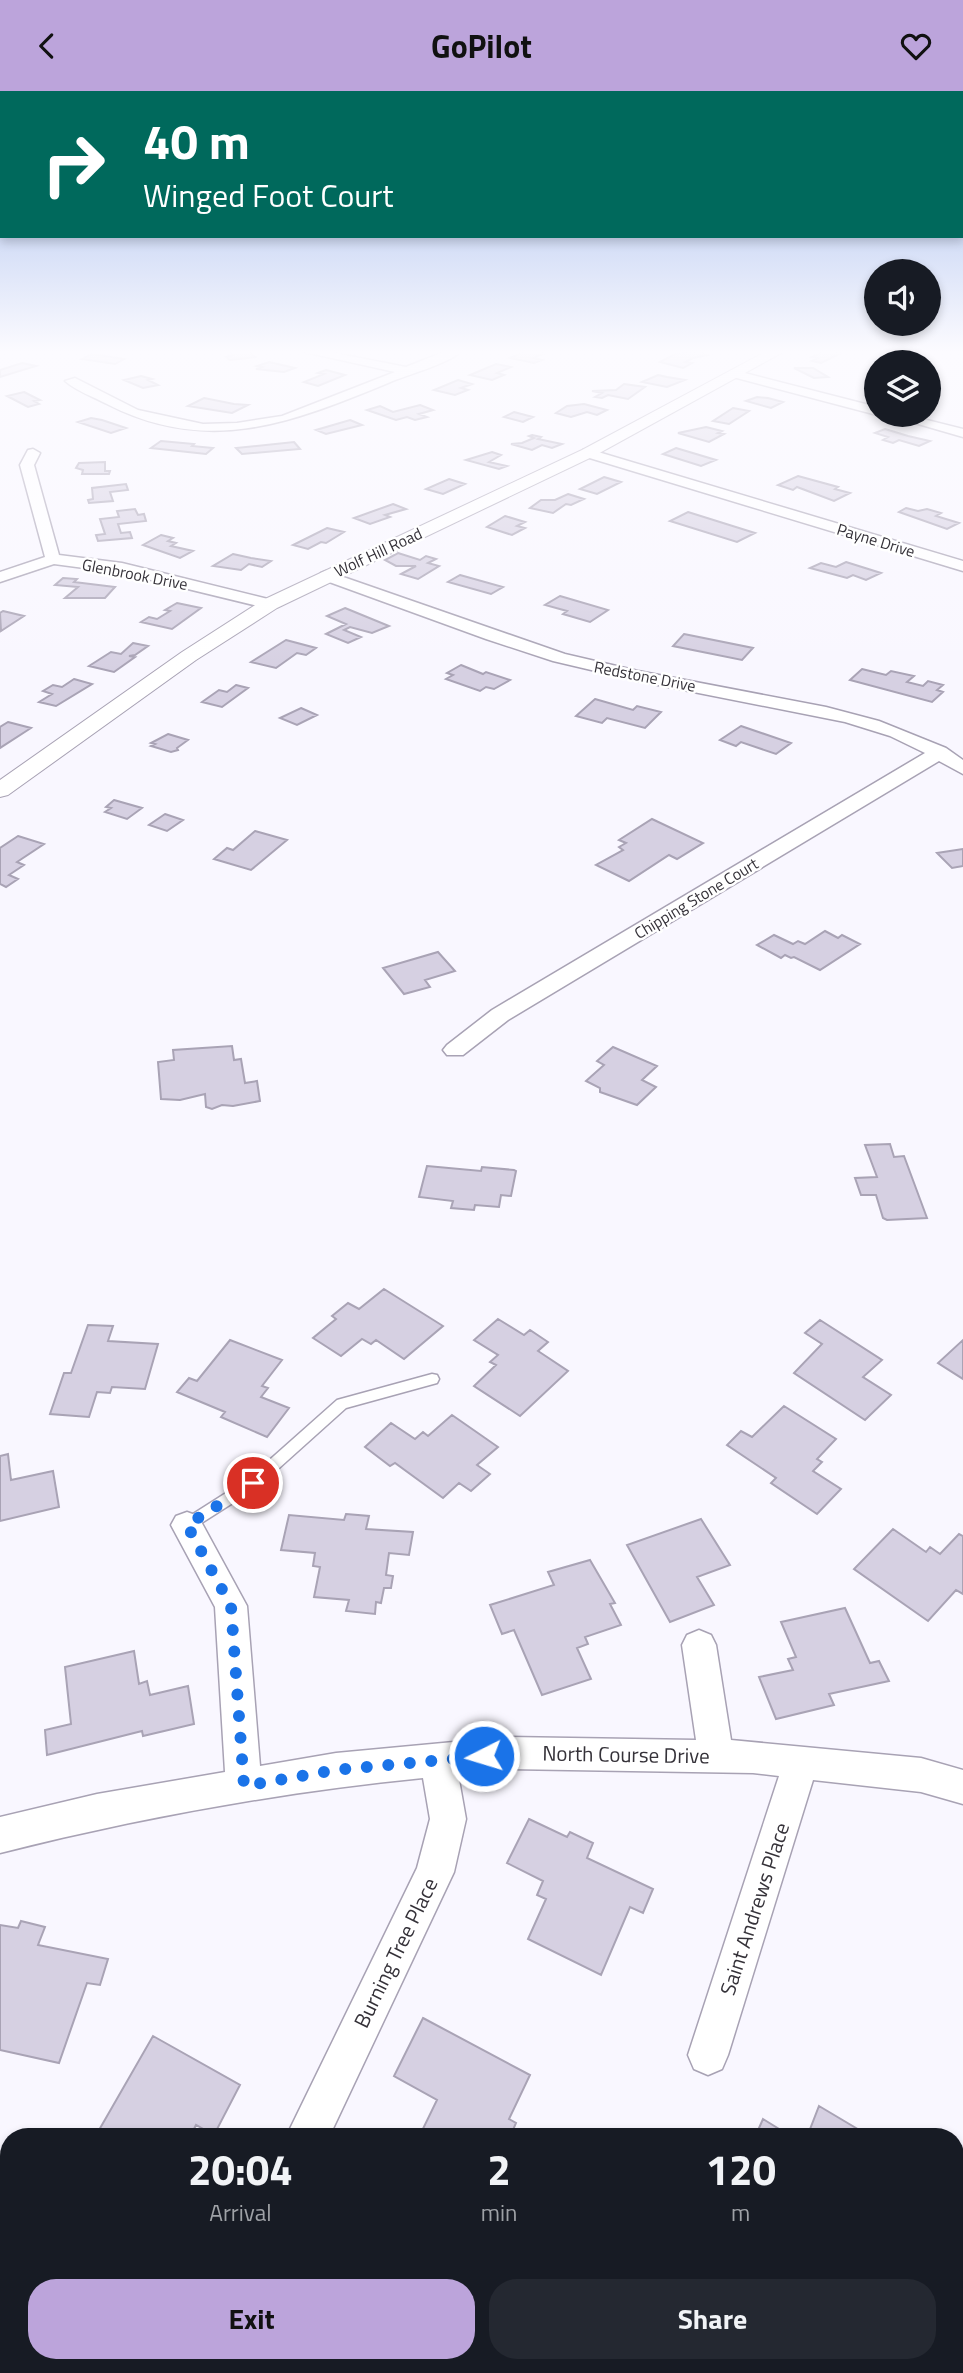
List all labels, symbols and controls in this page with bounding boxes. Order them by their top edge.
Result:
text: GoPilot [431,22,532,70]
icon: back [28,27,66,65]
icon: heart [897,27,935,65]
text: 40 m [143,103,250,178]
icon: right [28,119,119,210]
text: Winged Foot Court [143,171,394,219]
map controls [864,259,941,427]
button: sound [864,259,941,336]
button: layers [864,350,941,427]
street label: Payne Drive [834,517,918,563]
street label: Wolf Hill Road [330,521,426,583]
street label: Glenbrook Drive [80,552,190,596]
street label: Redstone Drive [592,654,698,698]
street label: Chipping Stone Court [629,851,763,945]
pin [223,1453,283,1513]
icon: arrive [234,1464,272,1502]
position arrow [447,1719,521,1793]
street label: North Course Drive [542,1737,710,1771]
street label: Saint Andrews Place [711,1818,797,1999]
street label: Burning Tree Place [345,1872,445,2033]
text: 20:04 [188,2137,293,2201]
text: 2 [487,2137,511,2201]
text: 120 [705,2137,776,2201]
text: Arrival [209,2195,272,2230]
text: min [481,2195,517,2230]
text: m [731,2195,750,2230]
button: Exit [28,2279,475,2359]
button: Share [489,2279,936,2359]

